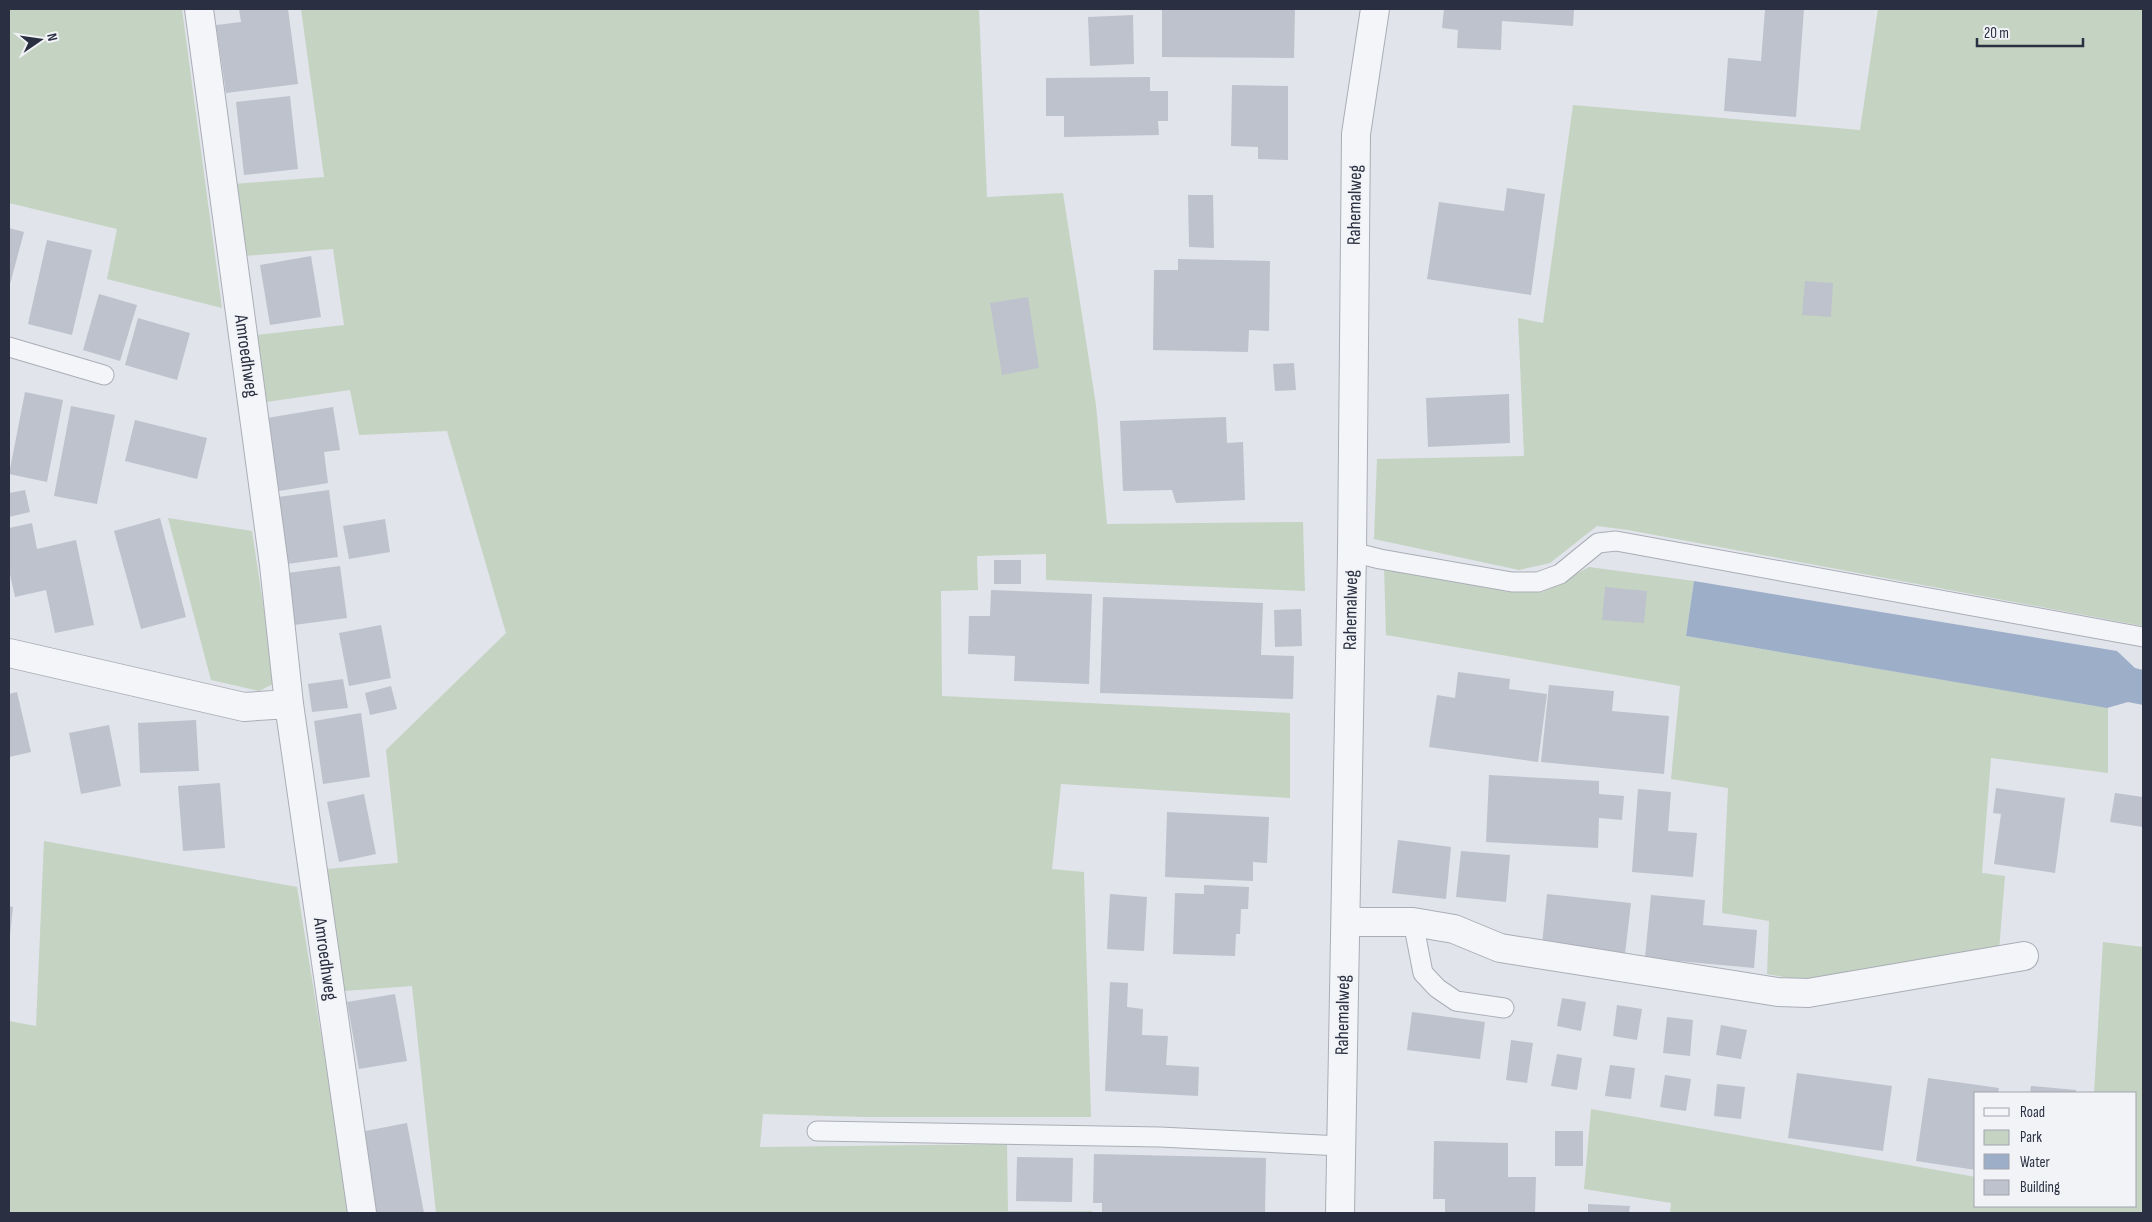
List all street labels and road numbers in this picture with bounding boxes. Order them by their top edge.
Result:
street label: Rahemalweg [1343,164,1367,245]
street label: Amroedhweg [229,312,263,399]
street label: Rahemalweg [1339,569,1363,650]
street label: Amroedhweg [308,915,342,1002]
street label: Rahemalweg [1331,974,1355,1055]

